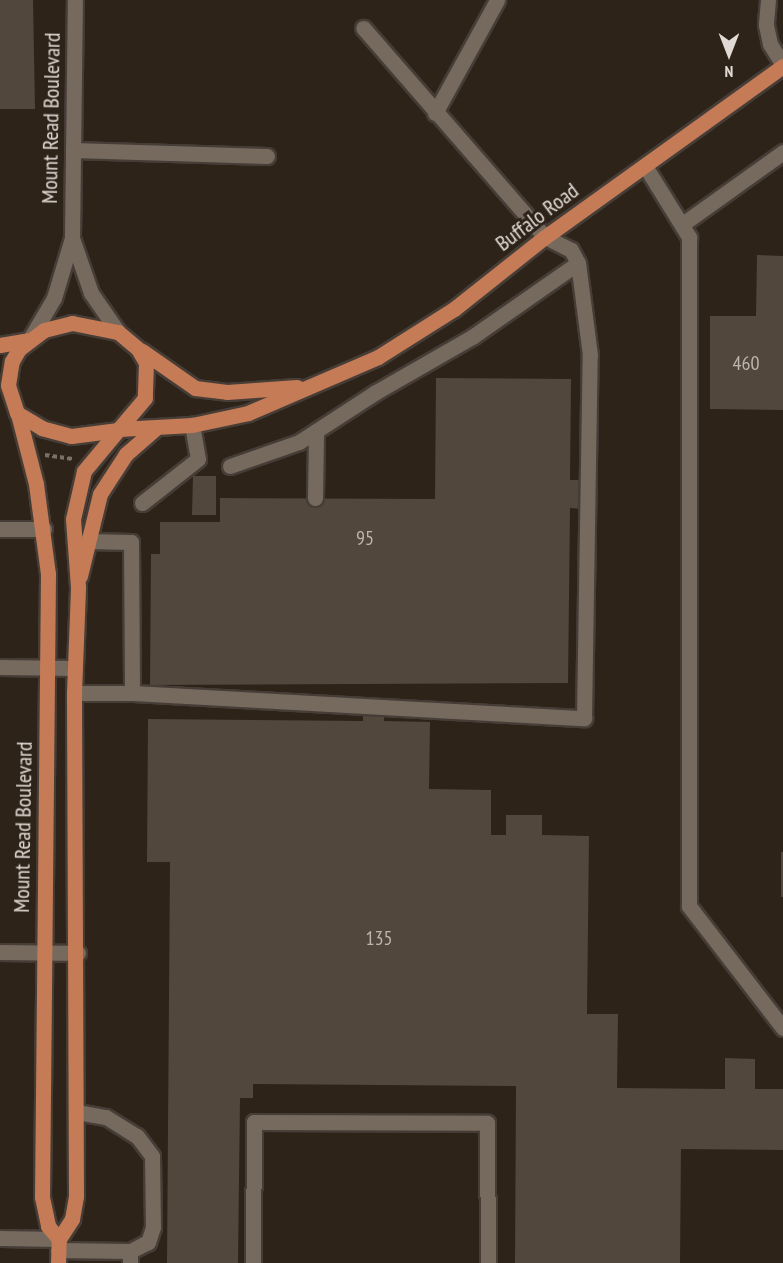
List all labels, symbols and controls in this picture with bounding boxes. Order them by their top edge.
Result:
north arrow [699,24,759,84]
street label: Mount Read Boulevard [36,32,66,204]
text: N [725,62,733,82]
street label: Buffalo Road [490,177,584,257]
house number: 460 [733,351,759,375]
house number: 95 [356,526,374,550]
street label: Mount Read Boulevard [8,741,38,913]
house number: 135 [366,926,392,950]

